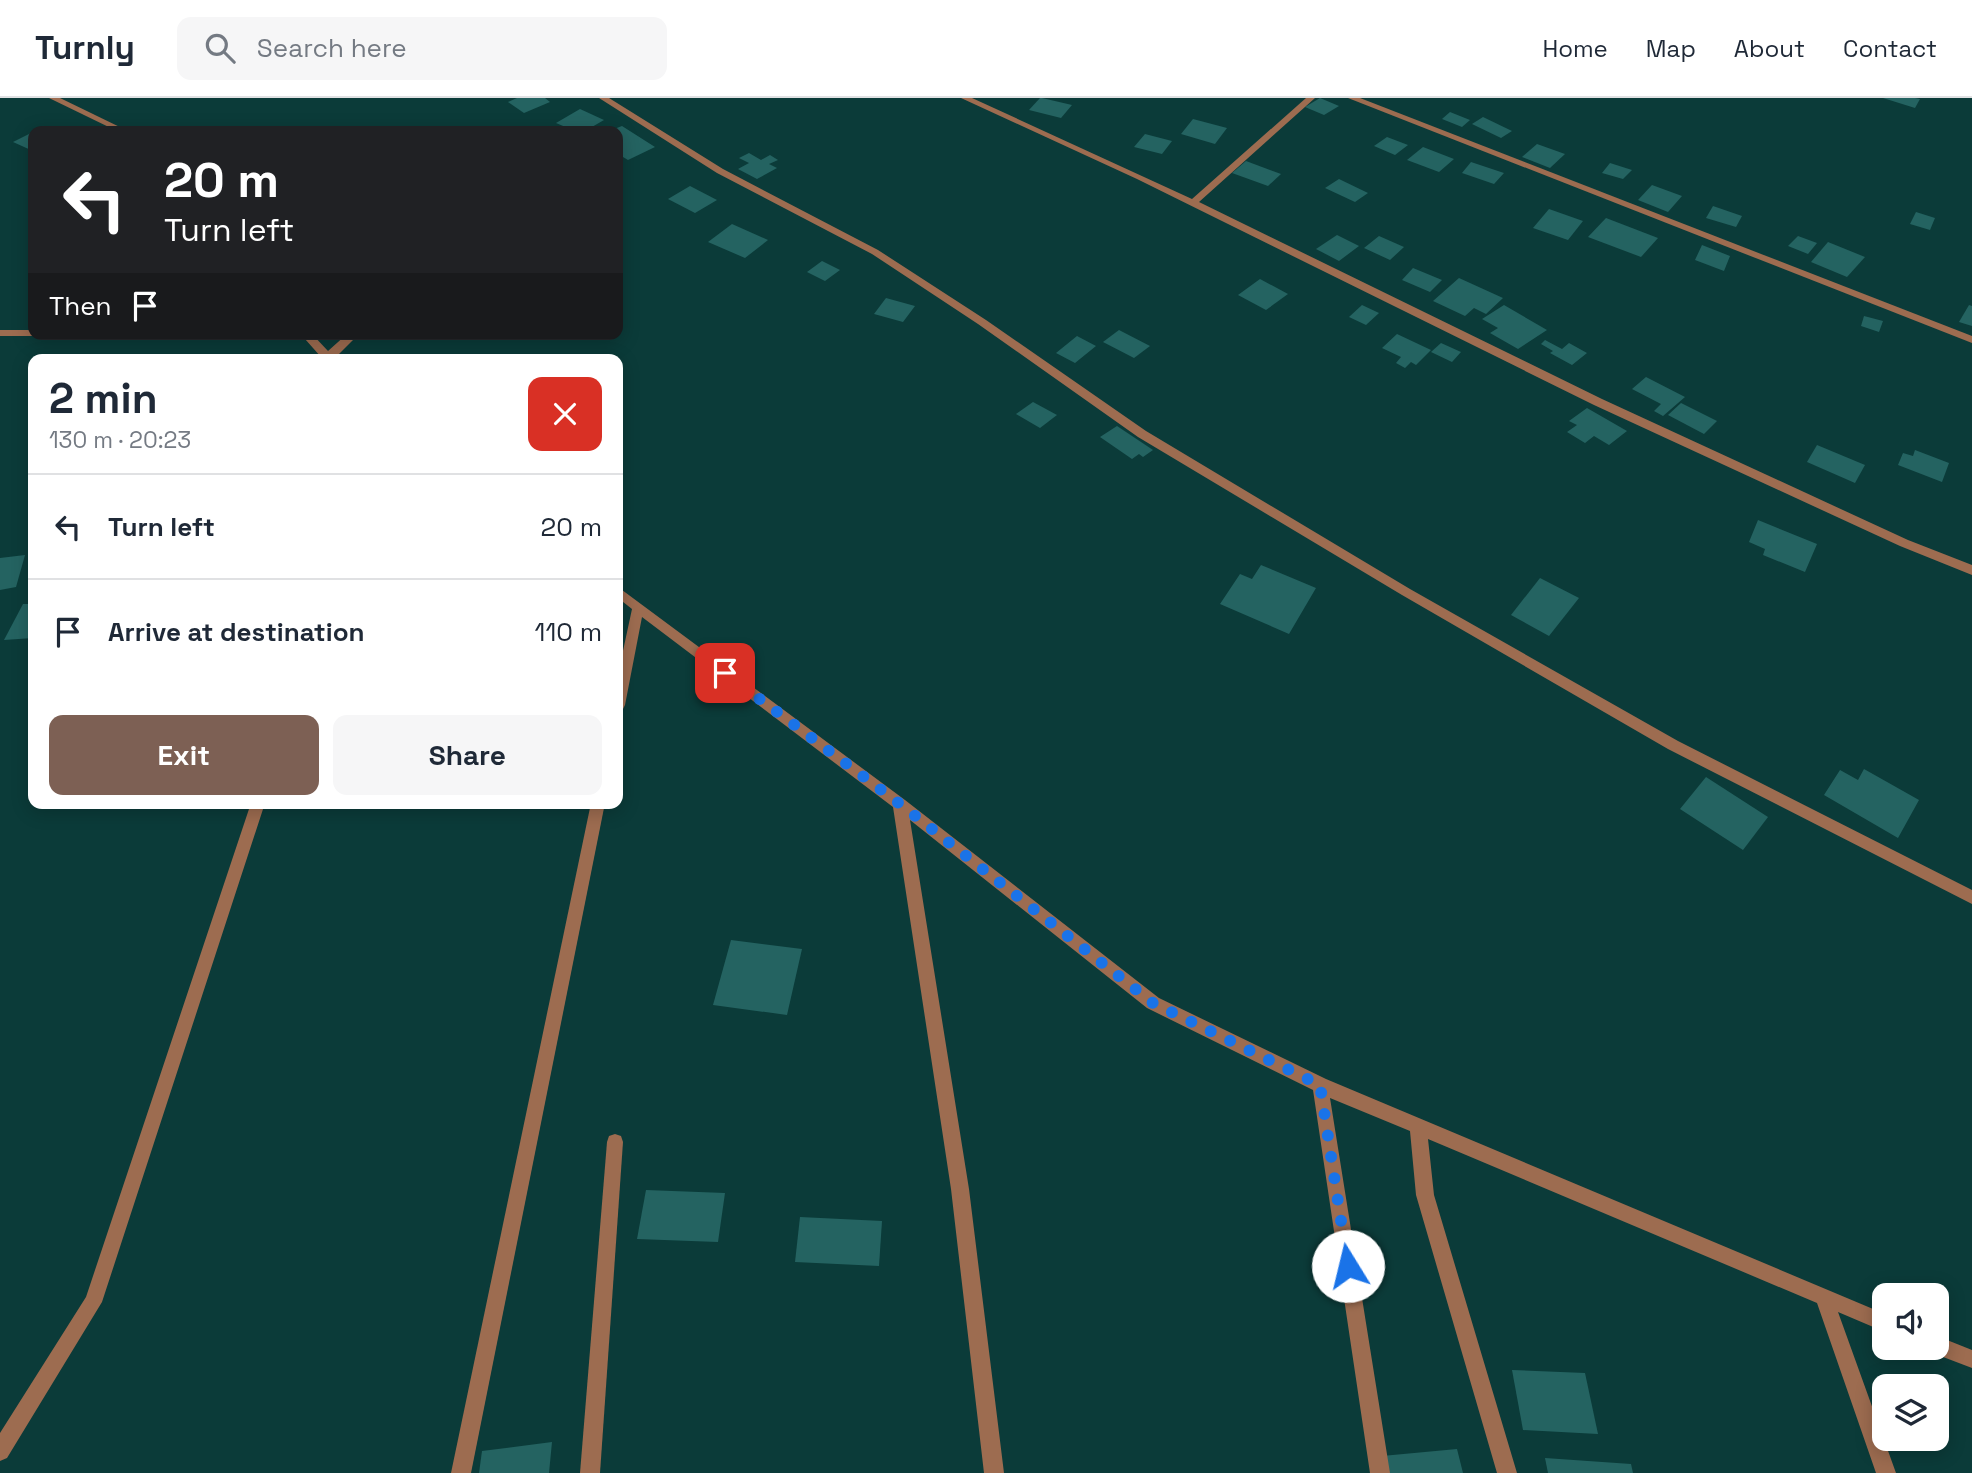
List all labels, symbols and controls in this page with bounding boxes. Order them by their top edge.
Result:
search box [177,17,667,80]
text: Turnly [35,27,135,69]
icon: search [201,29,239,67]
text: Search here [257,31,407,65]
text: Home [1542,33,1608,64]
text: Map [1646,33,1696,64]
text: About [1734,33,1805,64]
text: Contact [1843,33,1937,64]
text: 20 m [164,149,279,211]
icon: left [49,154,140,245]
text: Turn left [164,210,294,250]
icon: arrive [126,287,164,325]
text: Then [49,289,112,323]
text: 2 min [49,372,158,425]
button: close [528,377,602,451]
text: 130 m · 20:23 [49,425,191,455]
icon: left [49,508,87,546]
text: Turn left [108,510,215,544]
text: 20 m [541,510,602,544]
icon: arrive [49,613,87,651]
text: Arrive at destination [108,615,365,649]
text: 110 m [535,615,602,649]
pin [695,643,755,703]
icon: arrive [706,654,744,692]
button: Exit [49,715,319,795]
button: Share [333,715,602,795]
position arrow [1311,1229,1385,1303]
map controls [1872,1283,1949,1451]
button: sound [1872,1283,1949,1360]
button: layers [1872,1374,1949,1451]

